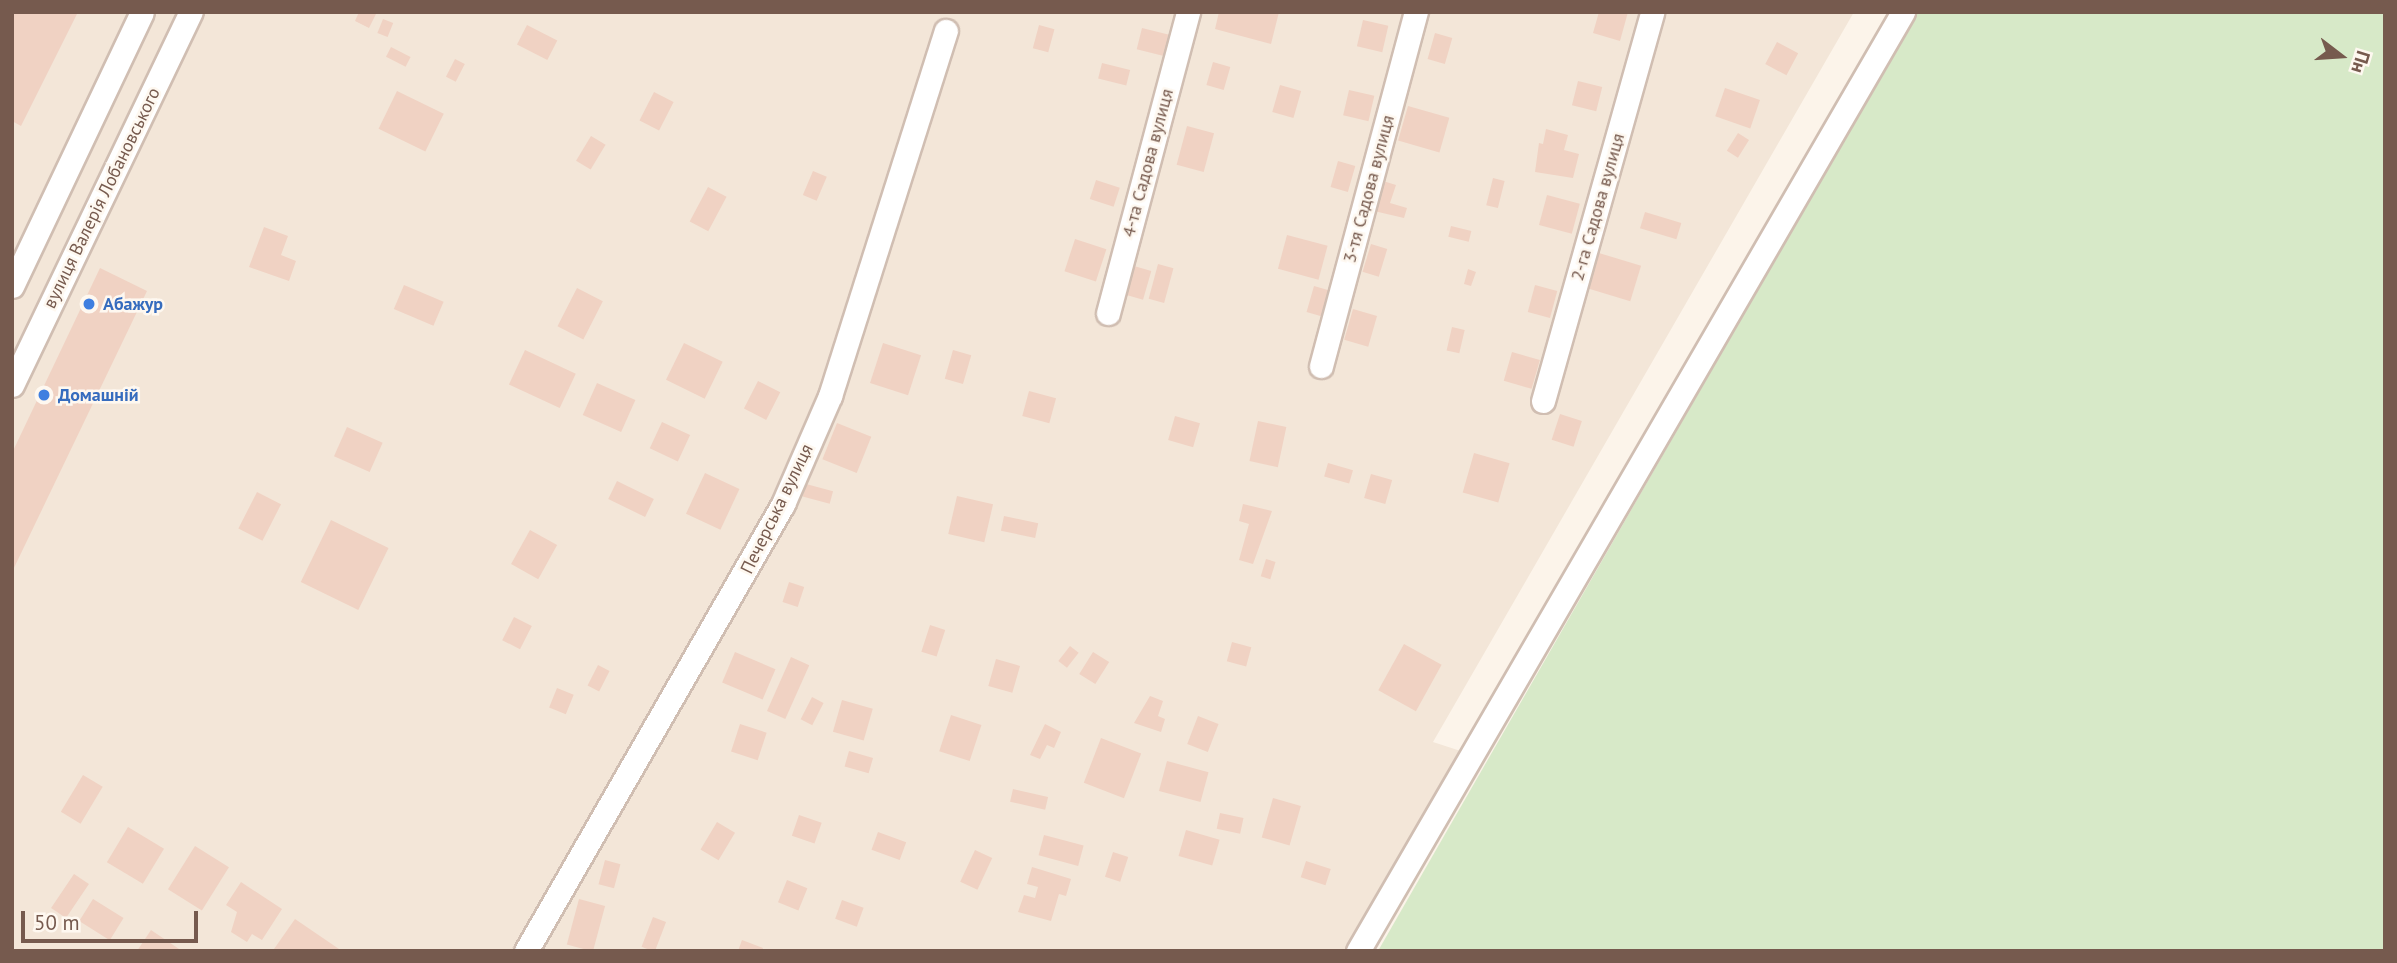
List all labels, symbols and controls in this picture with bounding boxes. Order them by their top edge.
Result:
north arrow [2306,21,2376,91]
text: Пн [2346,48,2376,76]
street label: вулиця Валерія Лобановського [39,84,165,312]
street label: 4-та Садова вулиця [1118,87,1178,239]
street label: 3-тя Садова вулиця [1339,113,1399,265]
street label: 2-га Садова вулиця [1567,131,1629,283]
place label: Абажур [103,293,163,315]
marker: Абажур [81,296,97,312]
place label: Домашній [58,384,139,406]
marker: Домашній [36,387,52,403]
street label: Печерська вулиця [736,440,818,578]
scale bar [24,897,201,941]
text: 50 m [34,909,80,936]

